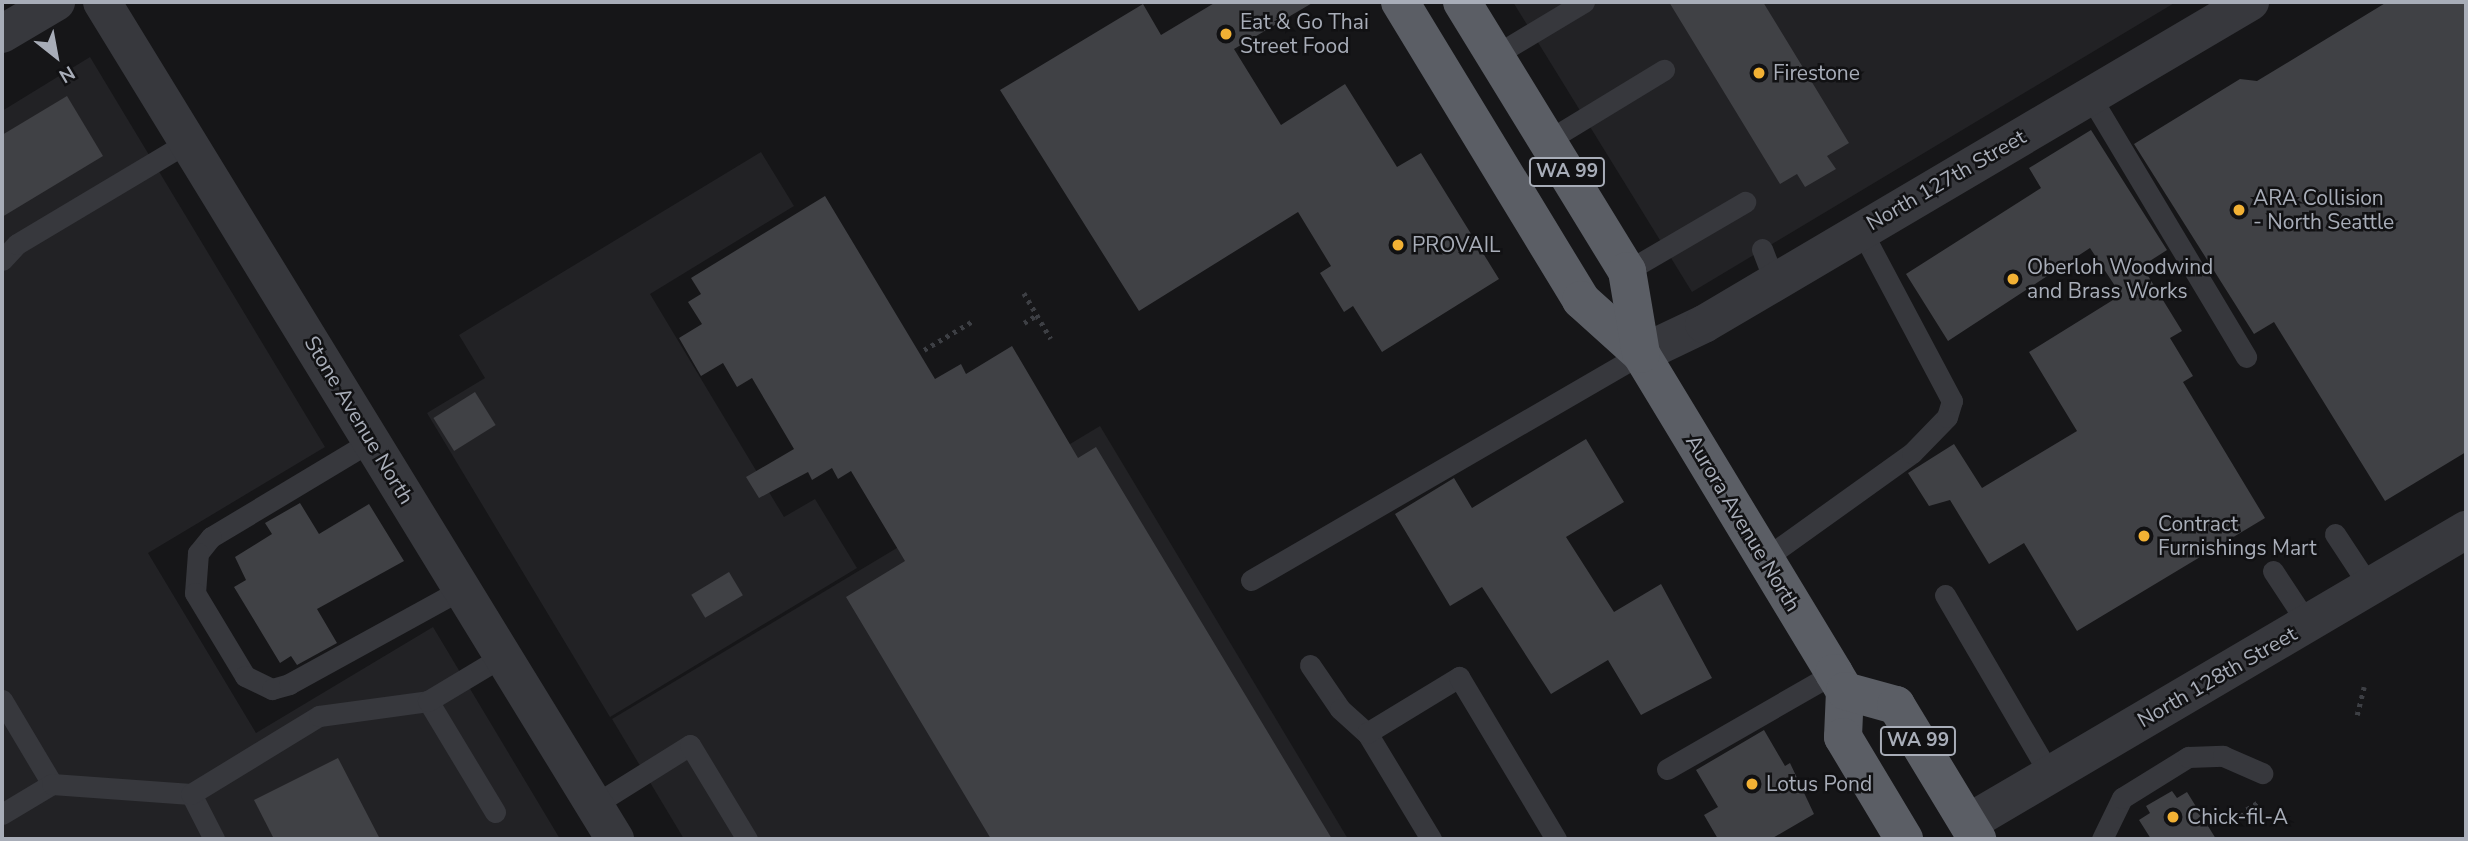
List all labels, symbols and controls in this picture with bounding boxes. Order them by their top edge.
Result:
place label: Eat & Go Thai Street Food [1240,9,1369,59]
north arrow [21,21,91,91]
marker: Eat & Go Thai Street Food [1218,26,1234,42]
text: N [54,59,80,89]
place label: Firestone [1773,60,1860,86]
marker: Firestone [1751,65,1767,81]
street label: North 127th Street [1862,124,2030,236]
road number: WA 99 [1528,156,1606,188]
place label: ARA Collision - North Seattle [2253,185,2394,235]
marker: ARA Collision - North Seattle [2231,202,2247,218]
place label: PROVAIL [1412,232,1500,258]
marker: PROVAIL [1390,237,1406,253]
place label: Oberloh Woodwind and Brass Works [2027,254,2213,304]
marker: Oberloh Woodwind and Brass Works [2005,271,2021,287]
street label: Stone Avenue North [299,331,419,509]
street label: Aurora Avenue North [1680,430,1806,616]
place label: Contract Furnishings Mart [2158,511,2317,561]
marker: Contract Furnishings Mart [2136,528,2152,544]
street label: North 128th Street [2133,621,2301,733]
road number: WA 99 [1880,726,1956,756]
place label: Lotus Pond [1766,771,1872,797]
marker: Lotus Pond [1744,776,1760,792]
place label: Chick-fil-A [2187,804,2288,830]
marker: Chick-fil-A [2165,809,2181,825]

